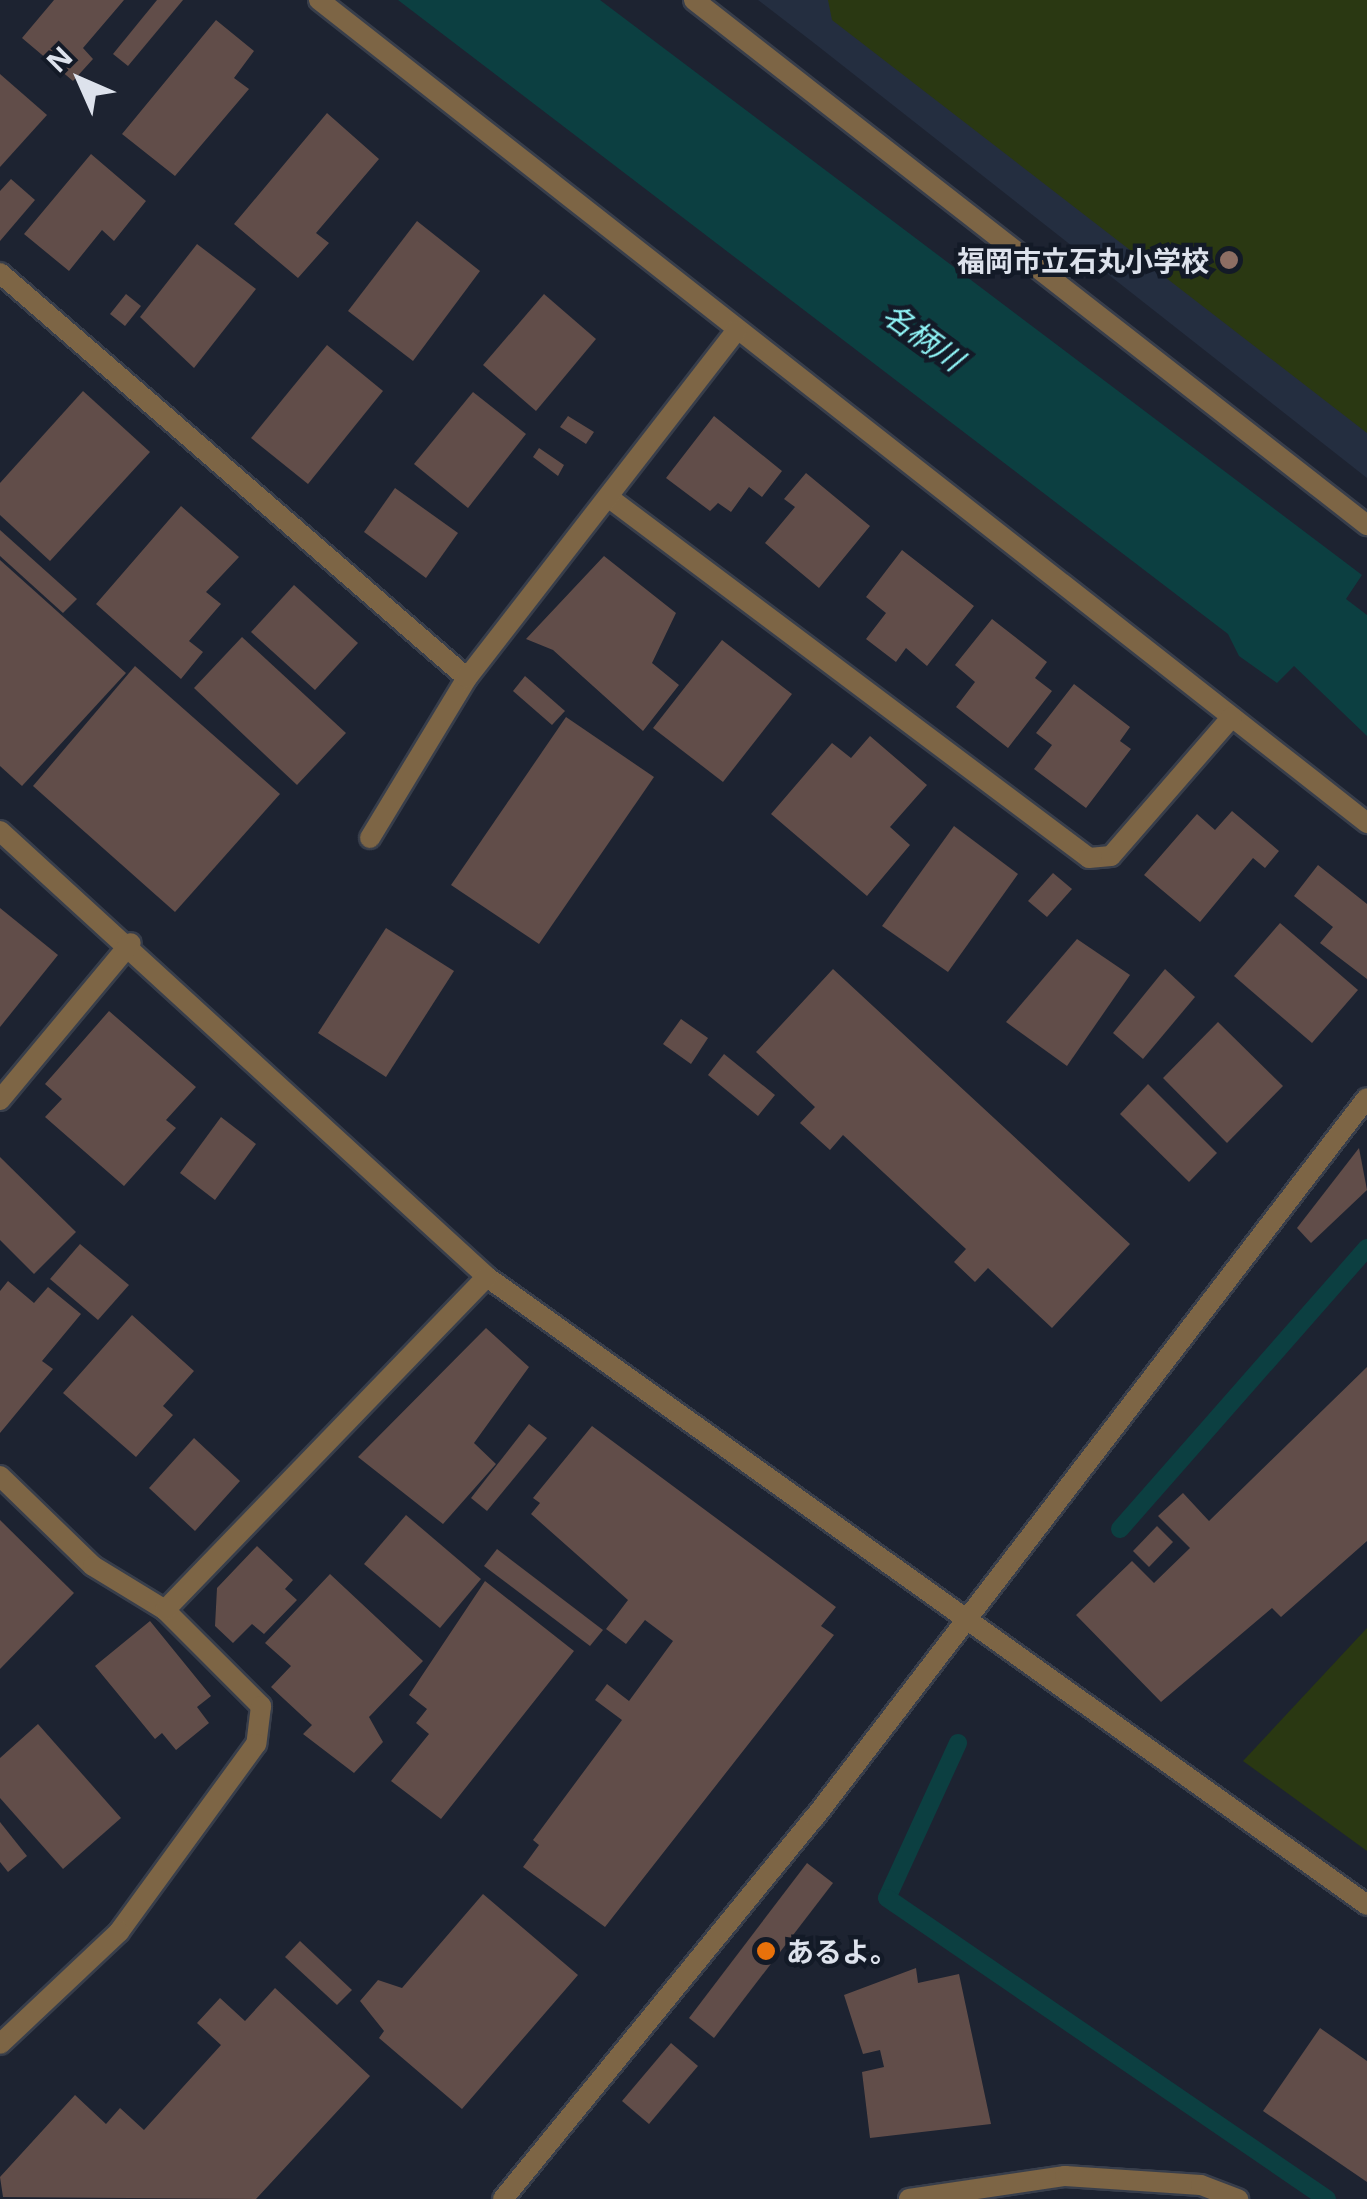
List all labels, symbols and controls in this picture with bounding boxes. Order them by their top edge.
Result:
north arrow [30,30,130,130]
text: N [37,37,80,80]
place label: 福岡市立石丸小学校 [957,243,1209,277]
marker: 福岡市立石丸小学校 [1218,249,1240,271]
water label: 名柄川 [876,296,970,378]
place label: あるよ。 [786,1934,898,1968]
marker: あるよ。 [755,1940,777,1962]

